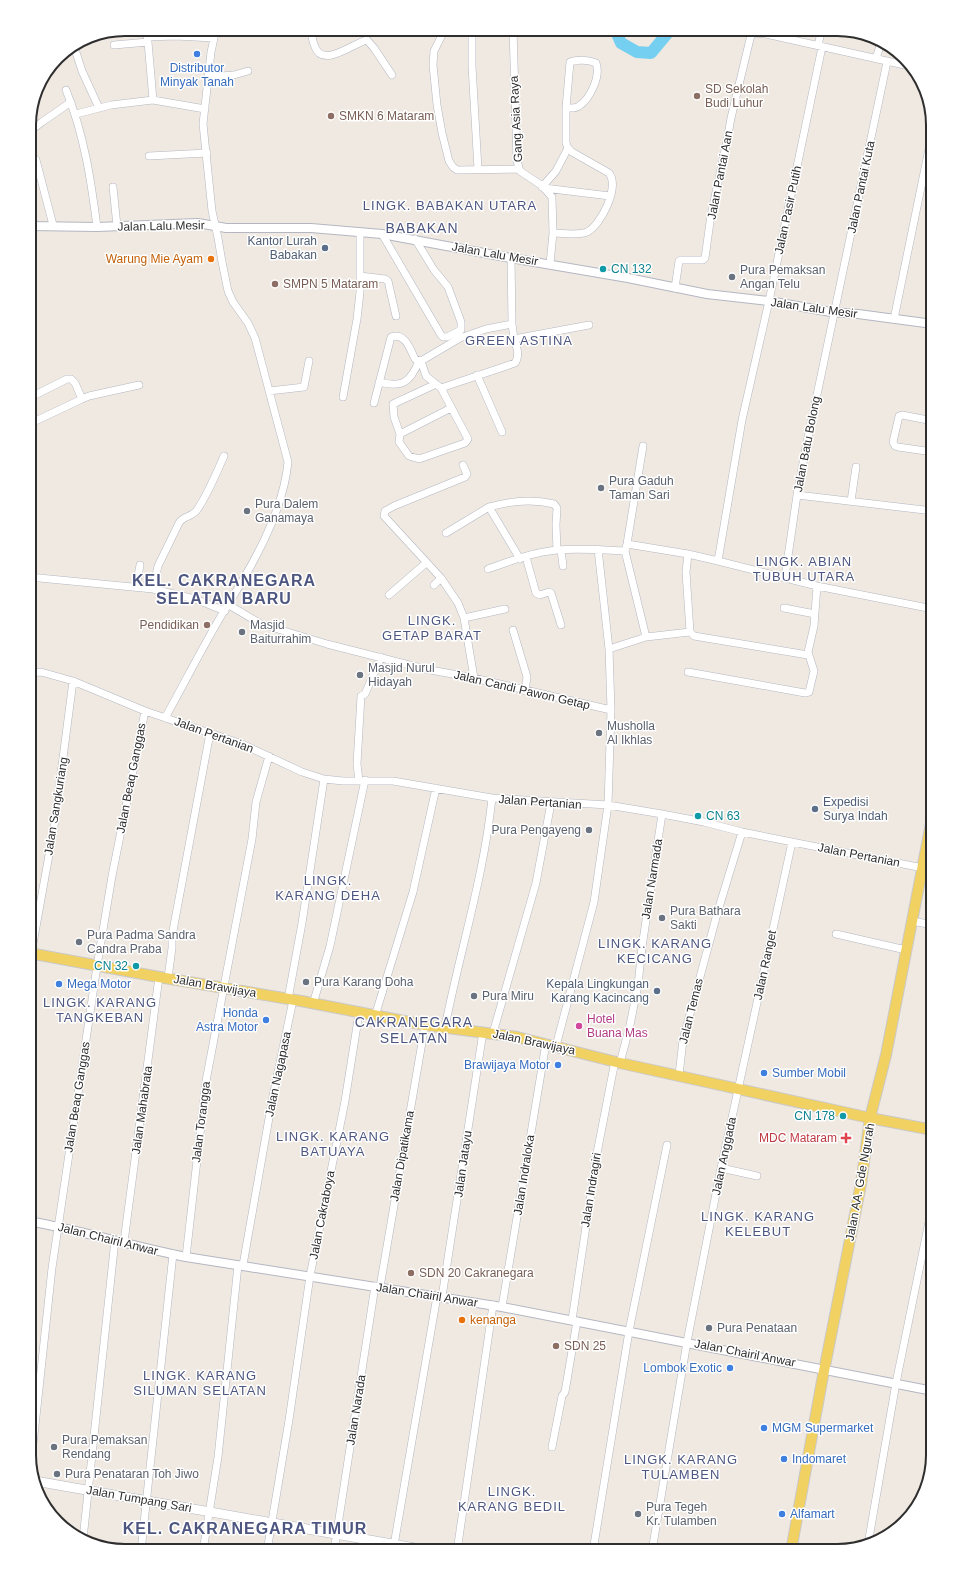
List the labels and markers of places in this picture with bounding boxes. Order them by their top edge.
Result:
marker: Distributor Minyak Tanah [192,49,202,59]
place label: Distributor Minyak Tanah [160,61,234,89]
place label: SD Sekolah Budi Luhur [705,82,768,110]
marker: SD Sekolah Budi Luhur [692,91,702,101]
place label: SMKN 6 Mataram [339,109,434,123]
marker: SMKN 6 Mataram [326,111,336,121]
place label: Kantor Lurah Babakan [248,234,317,262]
marker: Kantor Lurah Babakan [320,243,330,253]
place label: Warung Mie Ayam [106,252,203,266]
marker: Warung Mie Ayam [206,254,216,264]
place label: CN 132 [611,262,652,276]
place label: Pura Pemaksan Angan Telu [740,263,825,291]
marker: CN 132 [598,264,608,274]
marker: Pura Pemaksan Angan Telu [727,272,737,282]
place label: SMPN 5 Mataram [283,277,378,291]
marker: SMPN 5 Mataram [270,279,280,289]
place label: Pura Gaduh Taman Sari [609,474,674,502]
marker: Pura Gaduh Taman Sari [596,483,606,493]
place label: Pura Dalem Ganamaya [255,497,318,525]
marker: Pura Dalem Ganamaya [242,506,252,516]
place label: Pendidikan [140,618,199,632]
place label: Masjid Baiturrahim [250,618,311,646]
marker: Pendidikan [202,620,212,630]
marker: Masjid Baiturrahim [237,627,247,637]
place label: Masjid Nurul Hidayah [368,661,435,689]
marker: Masjid Nurul Hidayah [355,670,365,680]
place label: Musholla Al Ikhlas [607,719,655,747]
marker: Musholla Al Ikhlas [594,728,604,738]
place label: Expedisi Surya Indah [823,795,888,823]
marker: Expedisi Surya Indah [810,804,820,814]
place label: CN 63 [706,809,740,823]
marker: CN 63 [693,811,703,821]
place label: Pura Pengayeng [492,823,581,837]
marker: Pura Pengayeng [584,825,594,835]
place label: Pura Bathara Sakti [670,904,741,932]
marker: Pura Bathara Sakti [657,913,667,923]
place label: Pura Padma Sandra Candra Praba [87,928,196,956]
marker: Pura Padma Sandra Candra Praba [74,937,84,947]
place label: CN 32 [94,959,128,973]
marker: CN 32 [131,961,141,971]
place label: Pura Karang Doha [314,975,414,989]
place label: Mega Motor [67,977,131,991]
marker: Pura Karang Doha [301,977,311,987]
place label: Kepala Lingkungan Karang Kacincang [546,977,649,1005]
marker: Mega Motor [54,979,64,989]
marker: Kepala Lingkungan Karang Kacincang [652,986,662,996]
place label: Pura Miru [482,989,534,1003]
marker: Pura Miru [469,991,479,1001]
place label: Honda Astra Motor [196,1006,258,1034]
place label: Hotel Buana Mas [587,1012,648,1040]
marker: Honda Astra Motor [261,1015,271,1025]
marker: Hotel Buana Mas [574,1021,584,1031]
place label: Brawijaya Motor [464,1058,550,1072]
marker: Brawijaya Motor [553,1060,563,1070]
place label: Sumber Mobil [772,1066,846,1080]
marker: Sumber Mobil [759,1068,769,1078]
place label: CN 178 [794,1109,835,1123]
marker: CN 178 [838,1111,848,1121]
place label: MDC Mataram [759,1131,837,1145]
marker: MDC Mataram [840,1132,852,1144]
place label: SDN 20 Cakranegara [419,1266,534,1280]
marker: SDN 20 Cakranegara [406,1268,416,1278]
place label: kenanga [470,1313,516,1327]
marker: kenanga [457,1315,467,1325]
place label: Pura Penataan [717,1321,797,1335]
marker: Pura Penataan [704,1323,714,1333]
place label: SDN 25 [564,1339,606,1353]
marker: SDN 25 [551,1341,561,1351]
place label: Lombok Exotic [643,1361,722,1375]
marker: Lombok Exotic [725,1363,735,1373]
place label: MGM Supermarket [772,1421,874,1435]
marker: MGM Supermarket [759,1423,769,1433]
place label: Pura Pemaksan Rendang [62,1433,147,1461]
marker: Pura Pemaksan Rendang [49,1442,59,1452]
place label: Indomaret [792,1452,847,1466]
marker: Indomaret [779,1454,789,1464]
place label: Pura Penataran Toh Jiwo [65,1467,199,1481]
marker: Pura Penataran Toh Jiwo [52,1469,62,1479]
place label: Pura Tegeh Kr. Tulamben [646,1500,717,1528]
place label: Alfamart [790,1507,835,1521]
marker: Pura Tegeh Kr. Tulamben [633,1509,643,1519]
marker: Alfamart [777,1509,787,1519]

